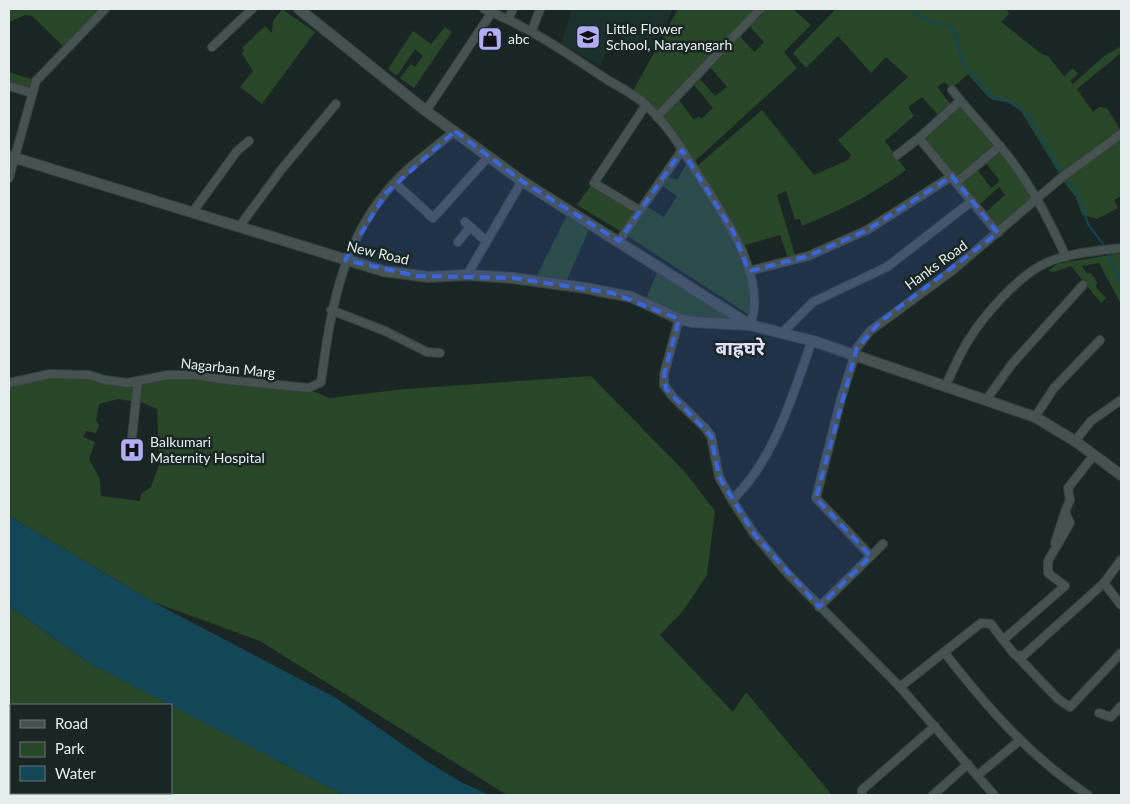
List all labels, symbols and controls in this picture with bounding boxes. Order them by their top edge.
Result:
place label: Little Flower School, Narayangarh [606,20,732,53]
school or university icon: Little Flower School, Narayangarh [575,24,601,50]
shop icon: abc [477,26,503,52]
place label: abc [508,30,530,47]
street label: Hanks Road [901,236,970,293]
street label: New Road [345,237,411,268]
district label: बाह्रघरे [715,336,765,359]
street label: Nagarban Marg [180,354,276,381]
place label: Balkumari Maternity Hospital [150,433,265,466]
hospital icon: Balkumari Maternity Hospital [119,437,145,463]
legend [10,704,172,794]
text: Road [55,714,88,732]
text: Park [55,739,85,757]
text: Water [55,764,96,782]

